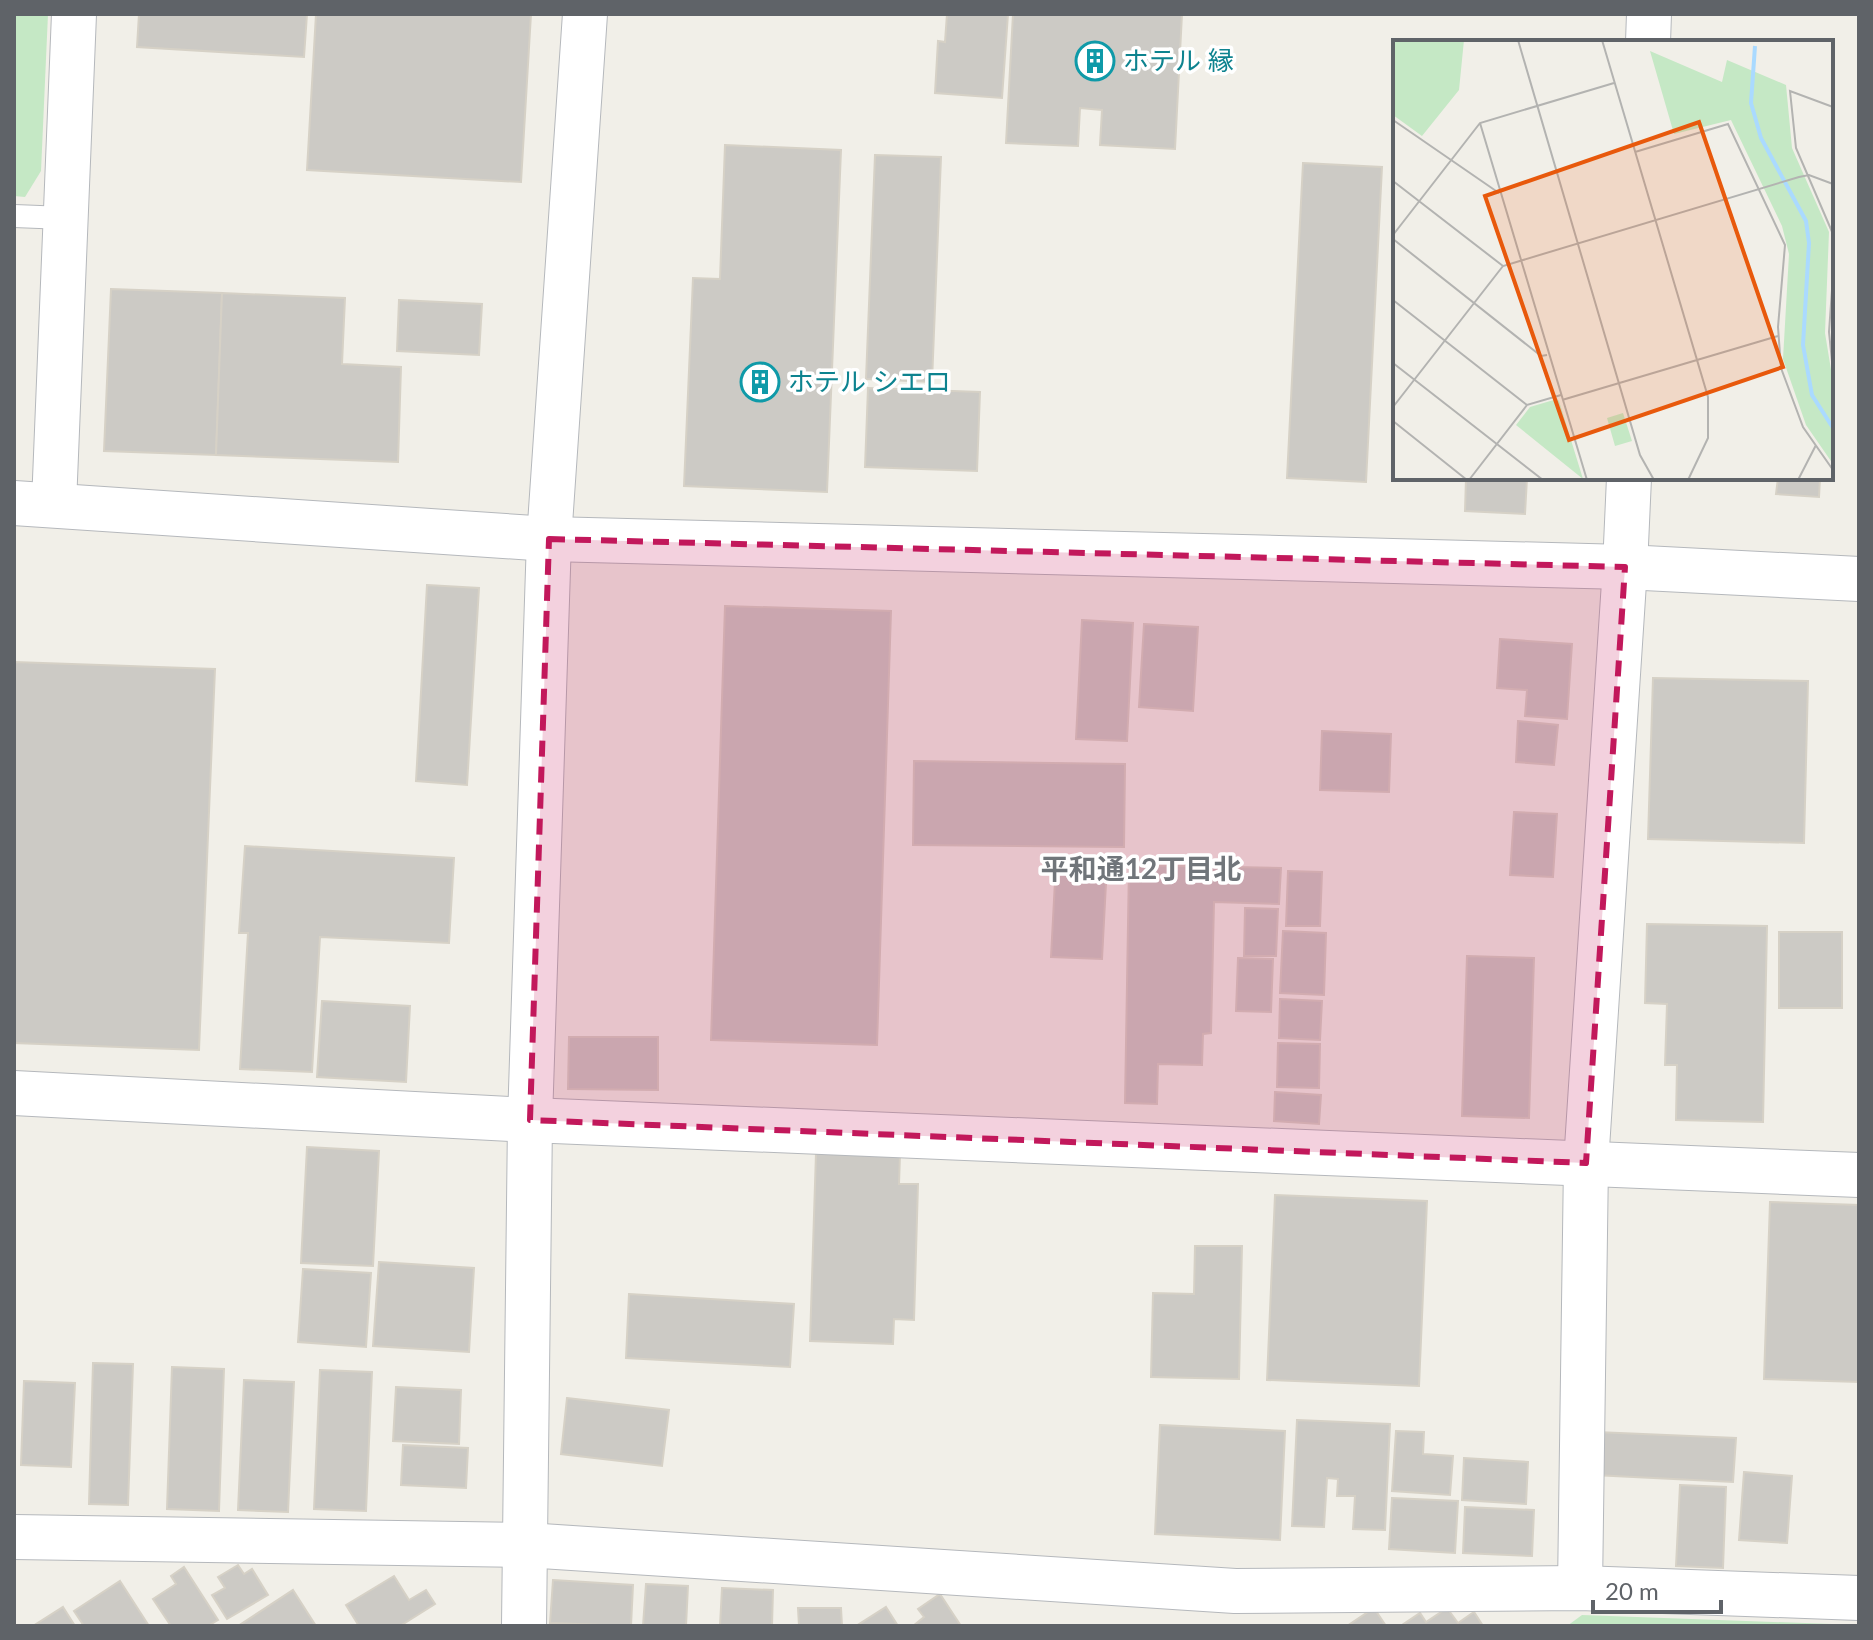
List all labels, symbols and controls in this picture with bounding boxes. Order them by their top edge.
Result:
building icon: ホテル 縁 [1074,40,1116,82]
inset map [1393,40,1833,480]
place label: ホテル 縁 [1123,44,1234,76]
building icon: ホテル シエロ [739,361,781,403]
place label: ホテル シエロ [788,365,951,397]
district label: 平和通12丁目北 [1041,851,1241,885]
scale bar [1593,1564,1721,1614]
text: 20 m [1605,1576,1659,1605]

